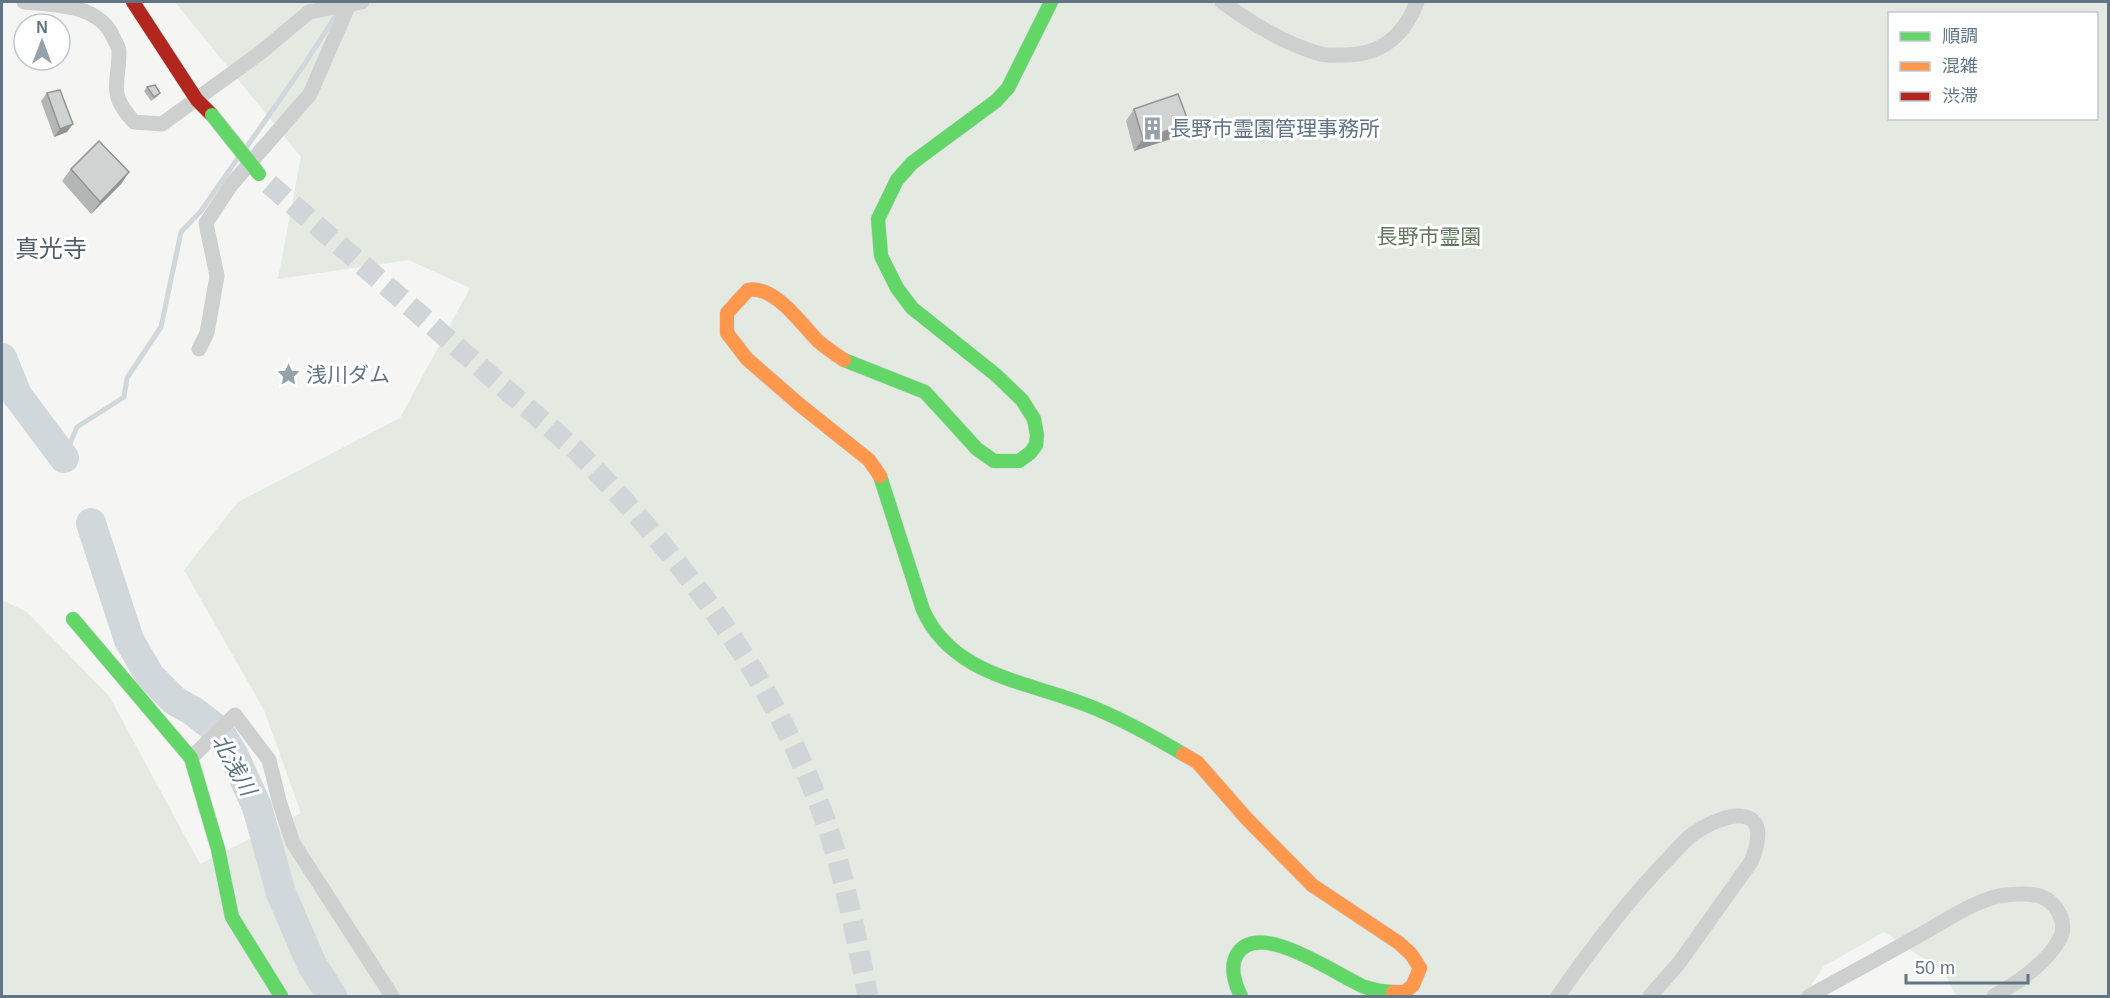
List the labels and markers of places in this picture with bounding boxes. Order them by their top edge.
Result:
building icon: 長野市霊園管理事務所 [1139,115,1165,141]
place label: 長野市霊園管理事務所 [1170,117,1380,140]
place icon: 浅川ダム [275,361,301,387]
place label: 浅川ダム [306,363,390,386]

